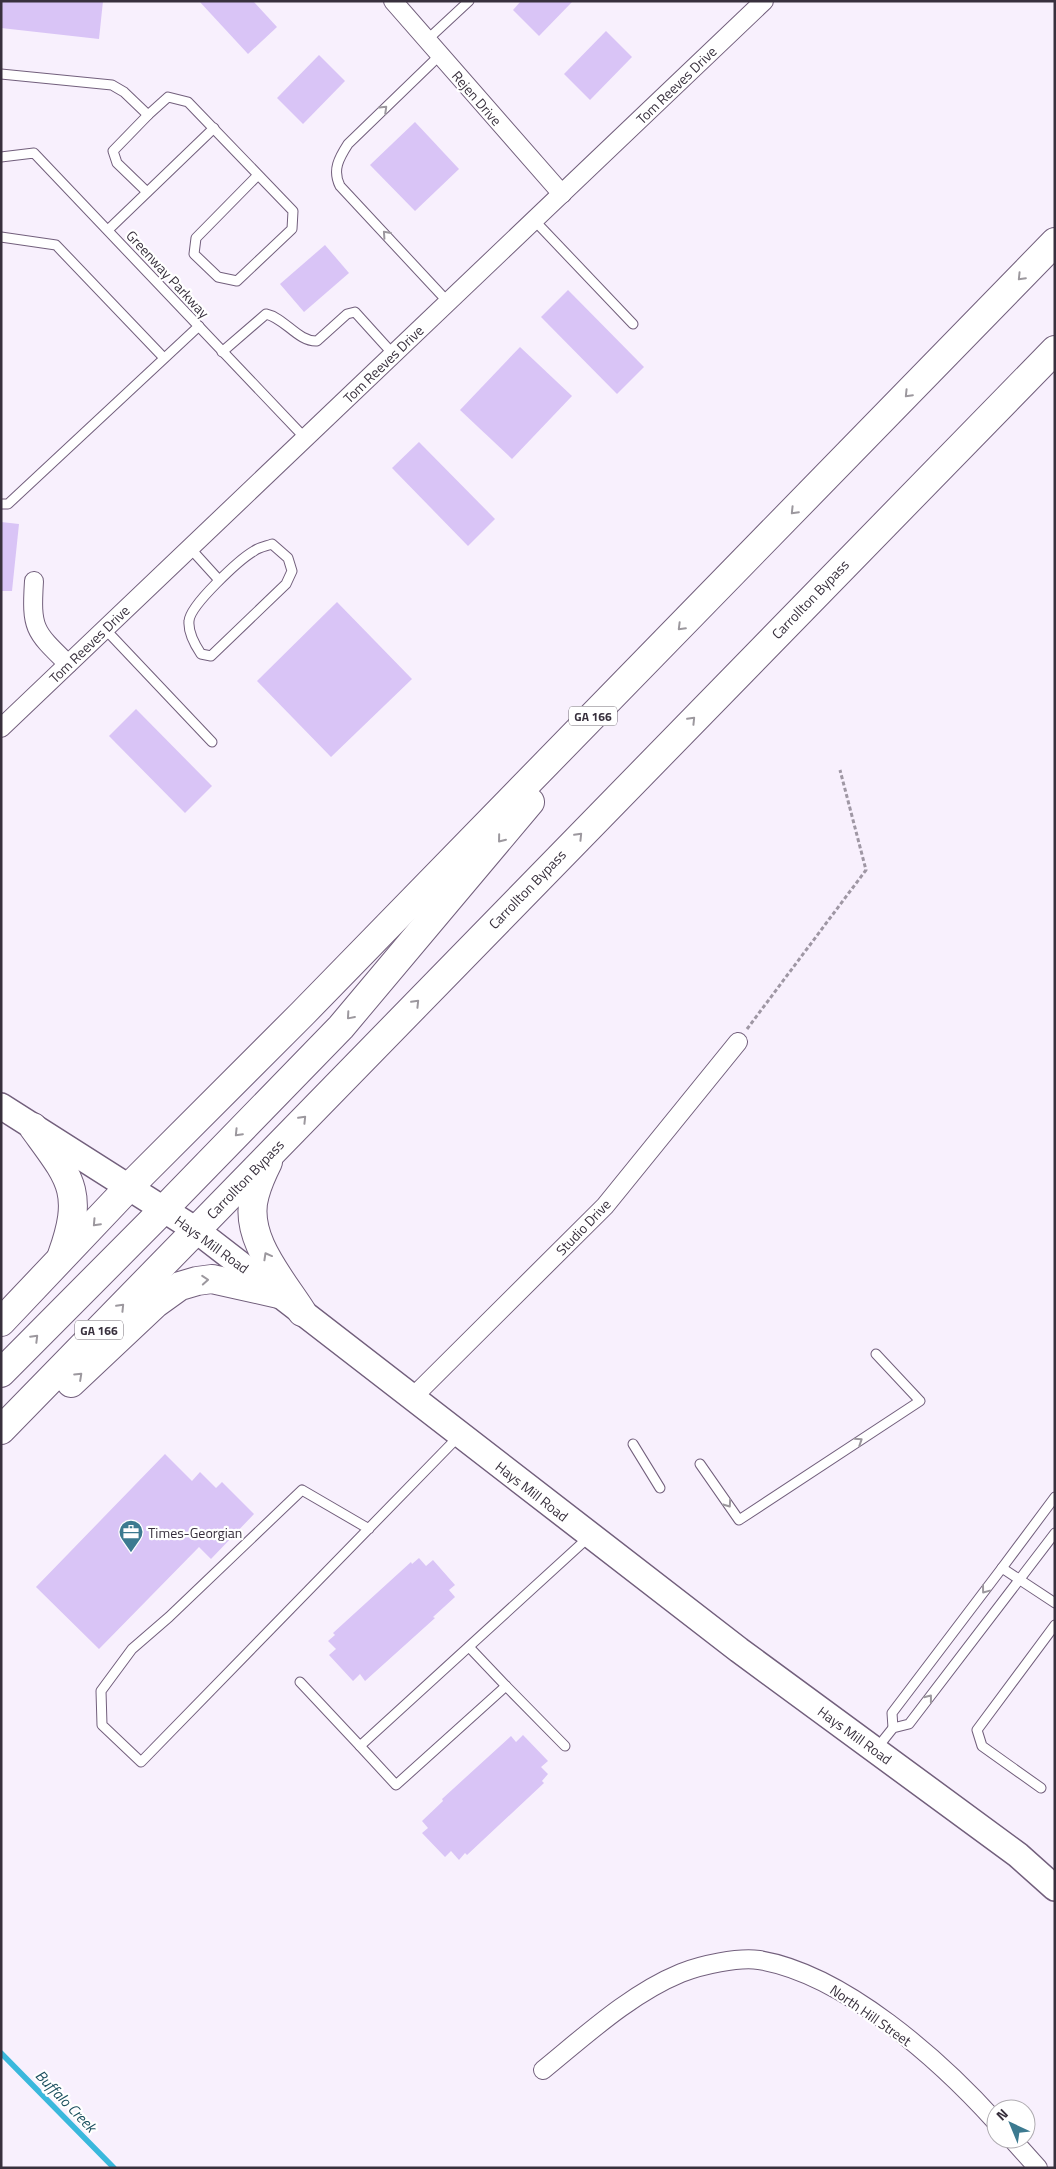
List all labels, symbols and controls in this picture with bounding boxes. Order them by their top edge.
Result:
street label: Tom Reeves Drive [631,41,721,129]
street label: Rejen Drive [447,66,507,130]
one-way arrow [378,106,387,115]
street label: Greenway Parkway [122,225,215,323]
one-way arrow [383,230,392,239]
one-way arrow [1018,272,1027,281]
street label: Tom Reeves Drive [338,320,428,408]
one-way arrow [904,388,913,397]
one-way arrow [791,505,800,514]
street label: Carrollton Bypass [766,554,854,644]
street label: Tom Reeves Drive [44,600,134,688]
one-way arrow [677,621,686,630]
road number: GA 166 [569,706,617,726]
one-way arrow [686,717,695,726]
one-way arrow [498,833,506,842]
one-way arrow [573,833,582,842]
street label: Carrollton Bypass [483,844,571,934]
one-way arrow [410,999,419,1008]
one-way arrow [347,1011,356,1020]
one-way arrow [297,1116,306,1125]
one-way arrow [235,1128,244,1137]
street label: Carrollton Bypass [201,1134,289,1224]
street label: Studio Drive [551,1194,615,1260]
street label: Hays Mill Road [170,1210,254,1278]
one-way arrow [93,1217,102,1226]
one-way arrow [263,1252,273,1261]
one-way arrow [202,1275,210,1286]
one-way arrow [115,1304,124,1313]
road number: GA 166 [75,1320,123,1340]
one-way arrow [30,1335,39,1344]
one-way arrow [73,1373,82,1382]
one-way arrow [853,1438,863,1447]
street label: Hays Mill Road [491,1456,573,1526]
one-way arrow [722,1498,731,1508]
office icon: Times-Georgian [118,1519,144,1553]
place label: Times-Georgian [148,1522,242,1543]
one-way arrow [983,1584,991,1593]
one-way arrow [923,1695,931,1704]
street label: Hays Mill Road [813,1701,897,1769]
street label: North Hill Street [826,1979,916,2051]
water label: Buffalo Creek [30,2064,103,2139]
north arrow [986,2099,1036,2149]
text: N [991,2103,1012,2125]

